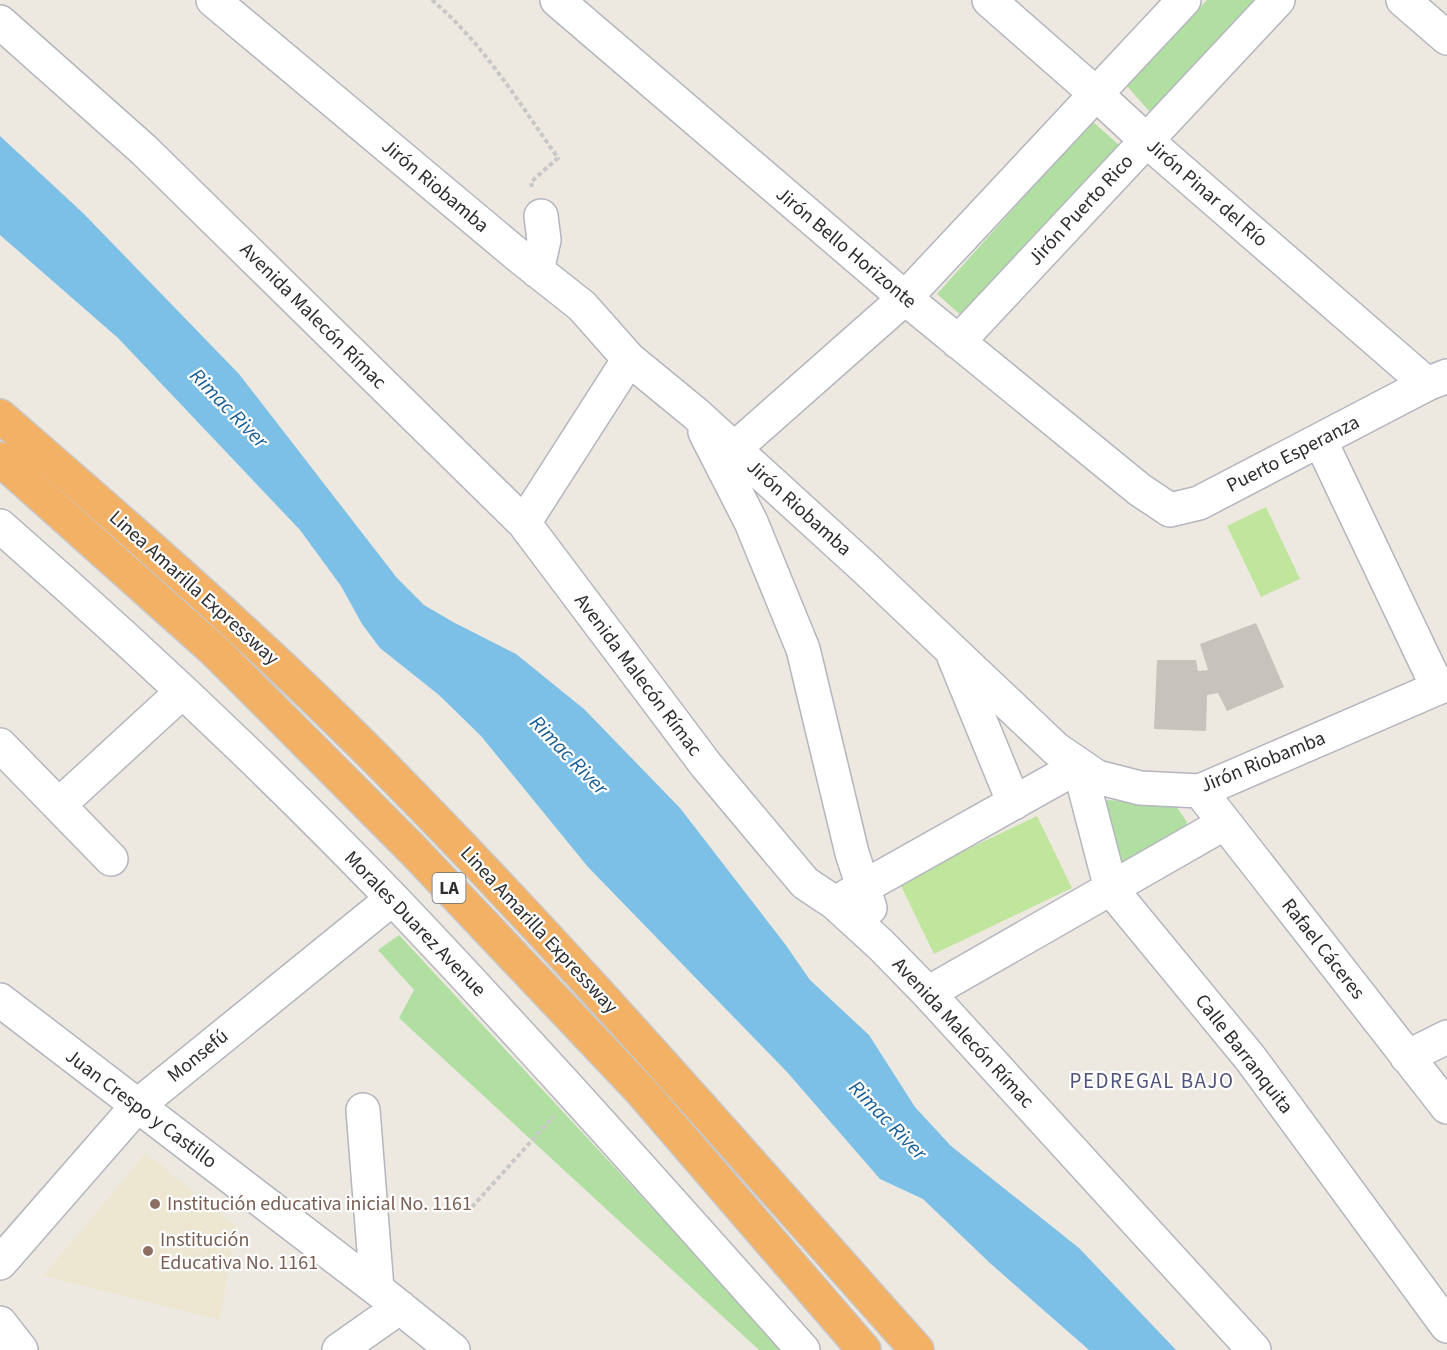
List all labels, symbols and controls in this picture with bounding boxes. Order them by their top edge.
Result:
street label: Jirón Pinar del Río [1140,132,1274,254]
street label: Jirón Riobamba [375,133,495,239]
street label: Jirón Puerto Rico [1022,148,1140,272]
street label: Jirón Bello Horizonte [770,181,922,315]
street label: Avenida Malecón Rímac [233,236,393,396]
water label: Rimac River [183,361,276,455]
street label: Puerto Esperanza [1222,408,1364,500]
street label: Jirón Riobamba [740,453,858,563]
street label: Linea Amarilla Expressway [103,504,286,672]
street label: Avenida Malecón Rímac [567,588,709,762]
water label: Rimac River [523,708,616,802]
street label: Jirón Riobamba [1196,724,1330,800]
street label: Linea Amarilla Expressway [454,840,625,1020]
street label: Morales Duarez Avenue [338,845,492,1003]
road number: LA [432,873,466,903]
street label: Rafael Cáceres [1275,893,1371,1005]
street label: Avenida Malecón Rímac [886,951,1040,1115]
street label: Calle Barranquita [1188,988,1300,1120]
street label: Monsefú [161,1023,235,1089]
street label: Juan Crespo y Castillo [59,1043,223,1175]
district label: PEDREGAL BAJO [1070,1066,1234,1096]
water label: Rimac River [842,1073,935,1167]
place label: Institución educativa inicial No. 1161 [167,1190,472,1218]
marker: Institución educativa inicial No. 1161 [148,1197,162,1211]
place label: Institución Educativa No. 1161 [160,1226,318,1277]
marker: Institución Educativa No. 1161 [141,1244,155,1258]

